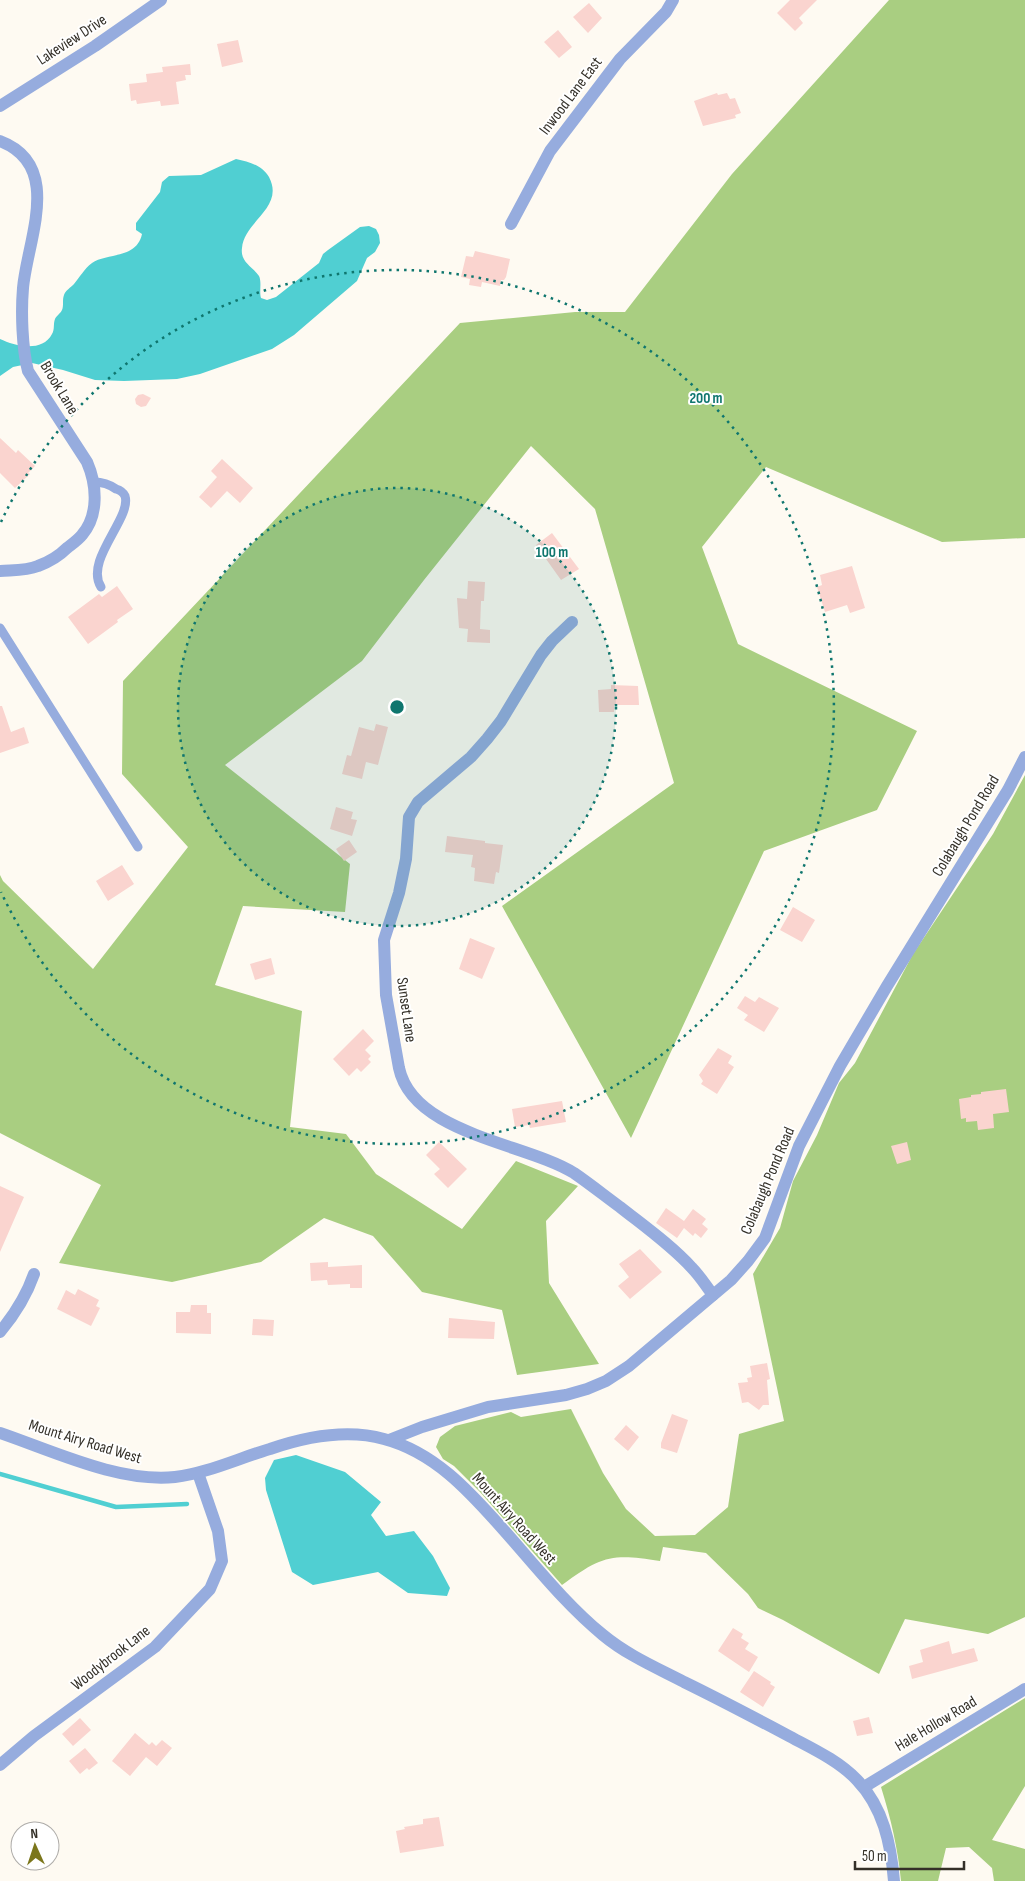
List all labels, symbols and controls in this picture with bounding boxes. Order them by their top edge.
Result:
street label: Lakeview Drive [34,10,110,70]
street label: Inwood Lane East [536,53,607,139]
street label: Brook Lane [36,358,82,418]
text: 200 m [689,389,723,408]
text: 100 m [536,543,568,562]
centre of rings [388,698,406,716]
street label: Colabaugh Pond Road [928,772,1004,880]
street label: Sunset Lane [392,976,420,1044]
street label: Colabaugh Pond Road [737,1124,799,1238]
street label: Mount Airy Road West [26,1416,144,1468]
street label: Mount Airy Road West [468,1469,560,1569]
street label: Woodybrook Lane [68,1621,154,1695]
street label: Hale Hollow Road [892,1692,980,1756]
north arrow [10,1821,60,1871]
text: N [30,1825,39,1842]
scale bar [855,1838,964,1870]
text: 50 m [862,1847,887,1866]

